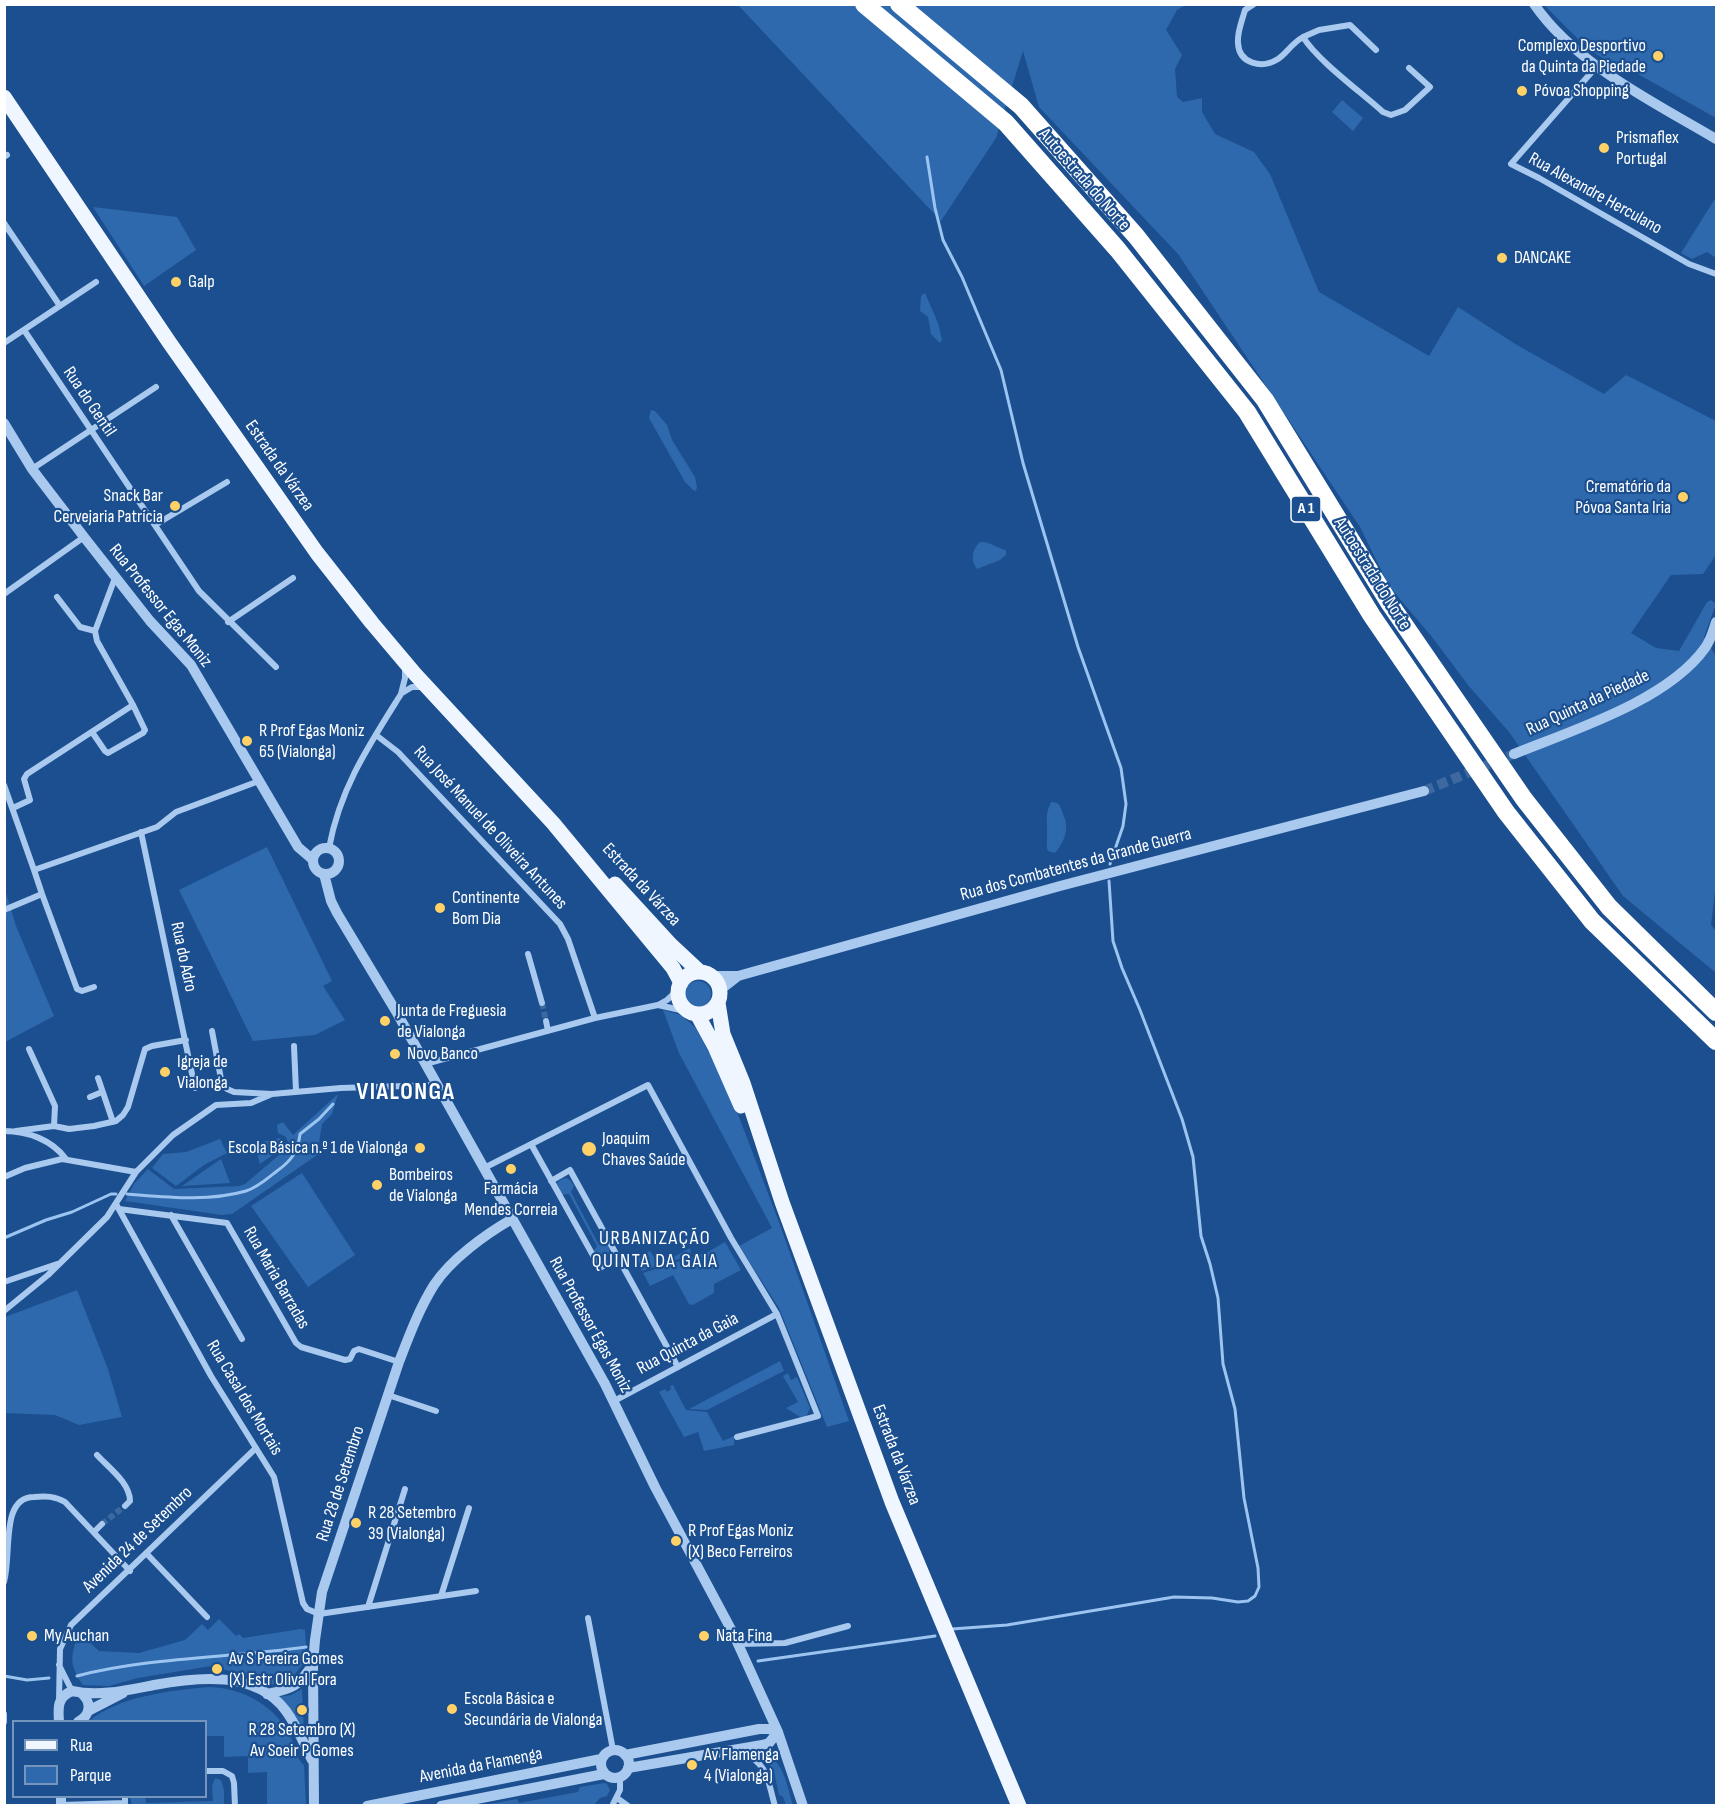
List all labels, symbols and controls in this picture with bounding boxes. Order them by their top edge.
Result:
place label: Complexo Desportivo da Quinta da Piedade [1518,35,1646,78]
marker: Complexo Desportivo da Quinta da Piedade [1651,49,1665,63]
place label: Póvoa Shopping [1534,80,1629,102]
marker: Póvoa Shopping [1515,84,1529,98]
street label: Autoestrada do Norte [1034,124,1134,236]
place label: Prismaflex Portugal [1616,127,1679,170]
marker: Prismaflex Portugal [1597,141,1611,155]
street label: Rua Alexandre Herculano [1525,148,1665,240]
place label: DANCAKE [1514,247,1571,269]
marker: DANCAKE [1495,251,1509,265]
place label: Galp [188,271,215,293]
marker: Galp [169,275,183,289]
street label: Rua do Gentil [58,363,120,441]
street label: Estrada da Várzea [240,416,318,516]
place label: Crematório da Póvoa Santa Iria [1575,476,1671,518]
place label: Snack Bar Cervejaria Patrícia [54,485,163,528]
marker: Crematório da Póvoa Santa Iria [1676,490,1690,504]
road number: A 1 [1291,496,1321,522]
marker: Snack Bar Cervejaria Patrícia [168,499,182,513]
street label: Autoestrada do Norte [1329,514,1415,634]
street label: Rua Professor Egas Moniz [104,540,216,672]
street label: Rua Quinta da Piedade [1523,665,1653,741]
place label: R Prof Egas Moniz 65 (Vialonga) [259,720,364,762]
marker: R Prof Egas Moniz 65 (Vialonga) [240,734,254,748]
street label: Rua José Manuel de Oliveira Antunes [409,742,571,914]
street label: Rua dos Combatentes da Grande Guerra [958,824,1194,906]
street label: Estrada da Várzea [597,839,685,931]
place label: Continente Bom Dia [452,887,520,930]
marker: Continente Bom Dia [433,901,447,915]
street label: Rua do Adro [165,920,201,994]
place label: Junta de Freguesia de Vialonga [397,1000,506,1042]
marker: Junta de Freguesia de Vialonga [378,1014,392,1028]
place label: Novo Banco [407,1043,478,1065]
marker: Novo Banco [388,1047,402,1061]
place label: Igreja de Vialonga [177,1051,228,1094]
marker: Igreja de Vialonga [158,1065,172,1079]
district label: VIALONGA [357,1079,455,1107]
place label: Joaquim Chaves Saúde [602,1128,686,1170]
place label: Escola Básica n.º 1 de Vialonga [228,1137,408,1159]
marker: Joaquim Chaves Saúde [580,1140,598,1158]
marker: Escola Básica n.º 1 de Vialonga [413,1141,427,1155]
marker: Farmácia Mendes Correia [504,1162,518,1176]
place label: Bombeiros de Vialonga [389,1164,457,1206]
marker: Bombeiros de Vialonga [370,1178,384,1192]
place label: Farmácia Mendes Correia [464,1178,558,1220]
street label: Rua Maria Barradas [238,1223,314,1333]
district label: URBANIZAÇÃO QUINTA DA GAIA [592,1227,718,1274]
street label: Rua Professor Egas Moniz [544,1253,636,1397]
street label: Rua Quinta da Gaia [634,1308,742,1380]
street label: Rua Casal dos Mortais [201,1337,287,1459]
street label: Estrada da Várzea [867,1402,925,1508]
street label: Rua 28 de Setembro [312,1423,370,1545]
street label: Avenida 24 de Setembro [79,1482,197,1598]
place label: R 28 Setembro 39 (Vialonga) [368,1502,456,1544]
marker: R 28 Setembro 39 (Vialonga) [349,1516,363,1530]
place label: R Prof Egas Moniz (X) Beco Ferreiros [688,1520,793,1562]
marker: R Prof Egas Moniz (X) Beco Ferreiros [669,1534,683,1548]
place label: My Auchan [44,1625,109,1647]
place label: Nata Fina [716,1625,772,1647]
marker: My Auchan [25,1629,39,1643]
marker: Nata Fina [697,1629,711,1643]
place label: Av S Pereira Gomes (X) Estr Olival Fora [229,1648,344,1690]
marker: Av S Pereira Gomes (X) Estr Olival Fora [210,1662,224,1676]
place label: Escola Básica e Secundária de Vialonga [464,1688,602,1730]
marker: Escola Básica e Secundária de Vialonga [445,1702,459,1716]
marker: R 28 Setembro (X) Av Soeir P Gomes [295,1703,309,1717]
place label: R 28 Setembro (X) Av Soeir P Gomes [249,1719,355,1762]
legend [12,1720,207,1798]
text: Rua [70,1735,93,1756]
street label: Avenida da Flamenga [418,1744,544,1788]
place label: Av Flamenga 4 (Vialonga) [704,1744,779,1786]
marker: Av Flamenga 4 (Vialonga) [685,1758,699,1772]
text: Parque [70,1765,111,1786]

